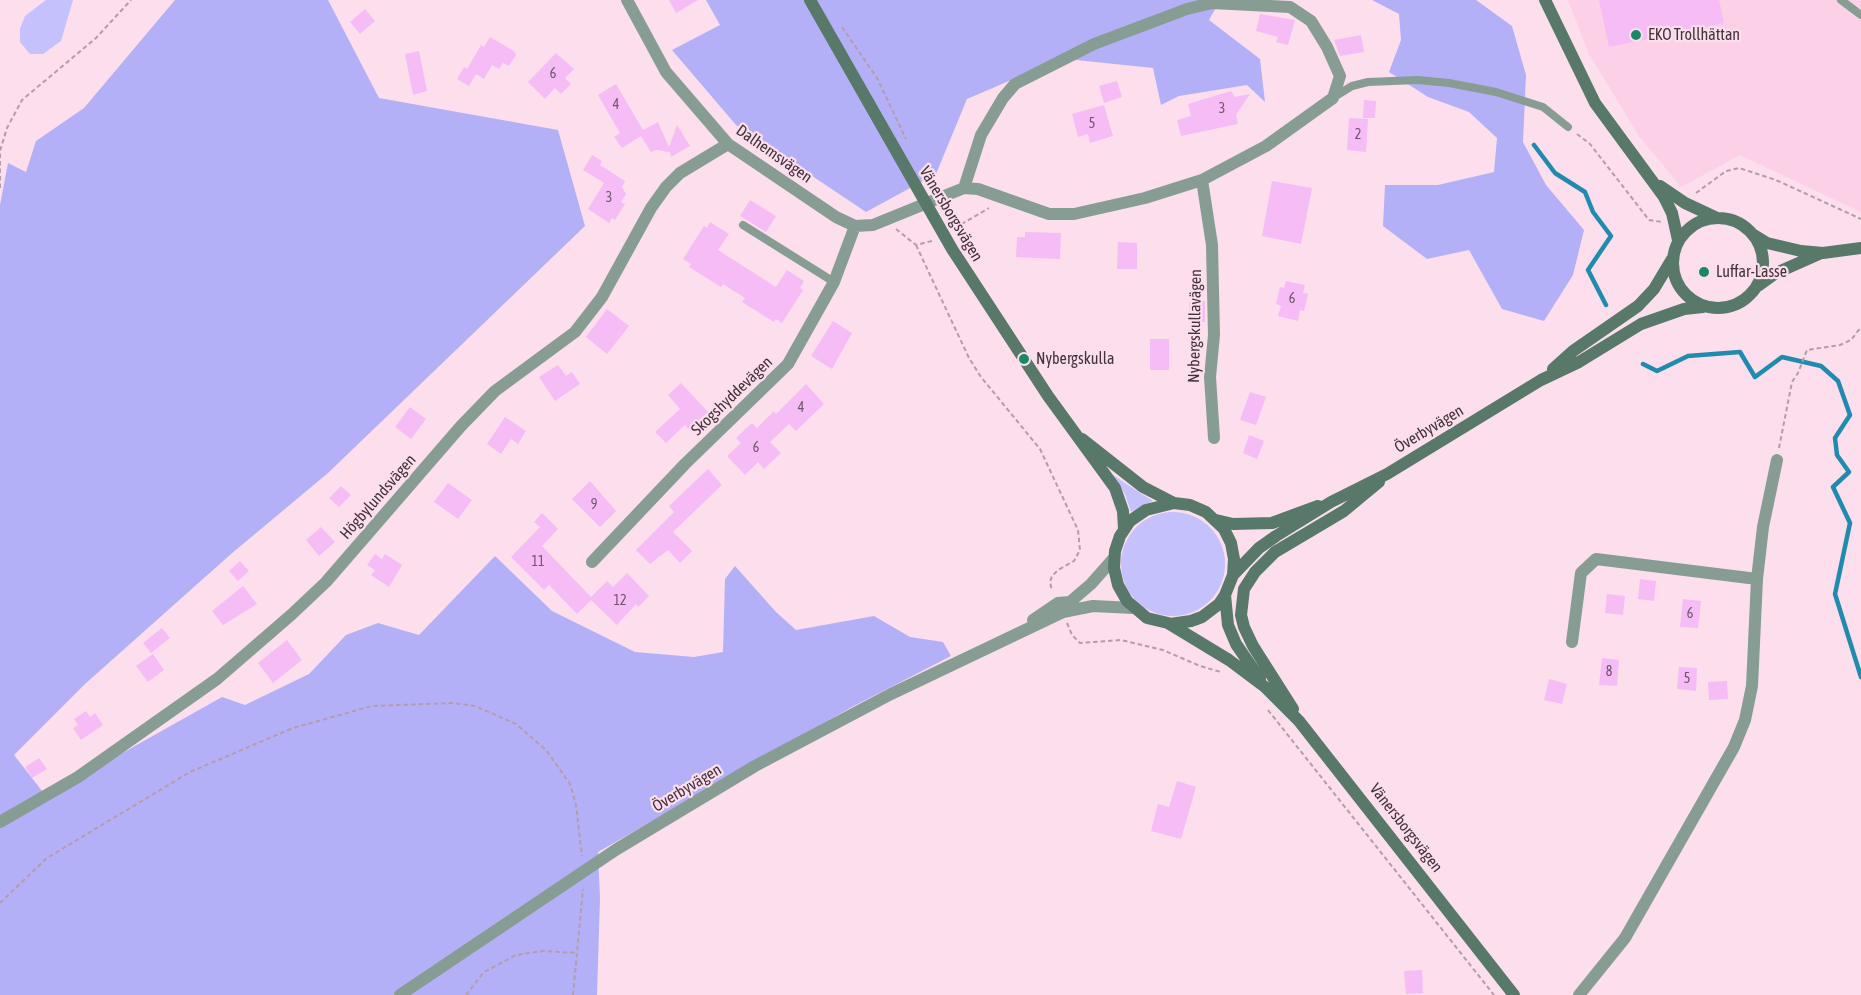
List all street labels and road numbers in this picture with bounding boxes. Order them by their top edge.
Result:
street label: Dalhemsvägen [732,121,816,187]
street label: Vänersborgsvägen [915,163,987,265]
street label: Nybergskullavägen [1184,269,1206,383]
street label: Skogshyddevägen [687,352,777,440]
street label: Överbyvägen [1391,401,1467,457]
street label: Högbylundsvägen [336,451,420,543]
street label: Överbyvägen [649,760,725,816]
street label: Vänersborgsvägen [1365,780,1447,876]

